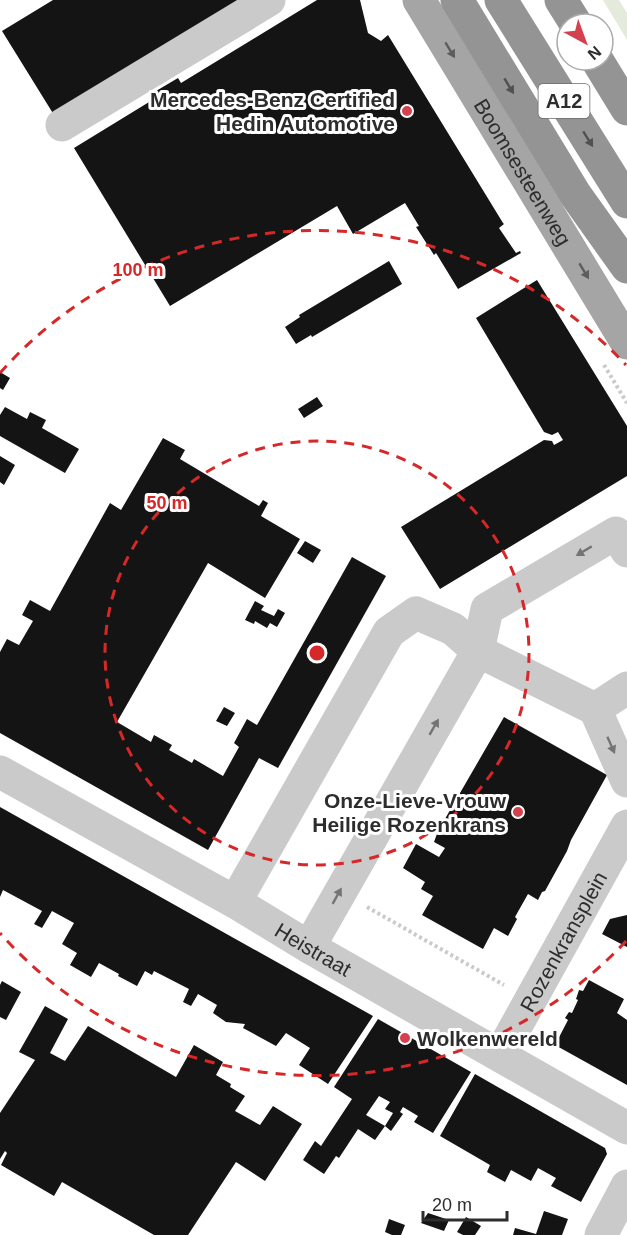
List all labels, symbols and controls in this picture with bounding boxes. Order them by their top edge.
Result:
north arrow [555,12,615,72]
one-way arrow [444,42,455,58]
text: N [585,43,604,63]
one-way arrow [504,78,515,94]
road number: A12 [538,84,590,118]
place label: Mercedes-Benz Certified Hedin Automotive [150,88,395,135]
street label: Boomsesteenweg [470,94,576,249]
marker: Mercedes-Benz Certified Hedin Automotive [400,104,414,118]
one-way arrow [582,131,593,147]
text: 100 m [112,260,164,280]
one-way arrow [578,263,589,279]
text: 50 m [146,493,188,513]
one-way arrow [576,546,592,557]
centre of rings [307,643,327,663]
one-way arrow [429,718,439,735]
one-way arrow [606,737,615,754]
place label: Onze-Lieve-Vrouw Heilige Rozenkrans [312,789,507,836]
marker: Onze-Lieve-Vrouw Heilige Rozenkrans [511,805,525,819]
street label: Rozenkransplein [515,867,611,1015]
one-way arrow [332,887,342,904]
street label: Heistraat [271,918,356,980]
place label: Wolkenwereld [417,1027,558,1050]
marker: Wolkenwereld [398,1031,412,1045]
scale bar [423,1184,507,1222]
text: 20 m [432,1195,472,1215]

